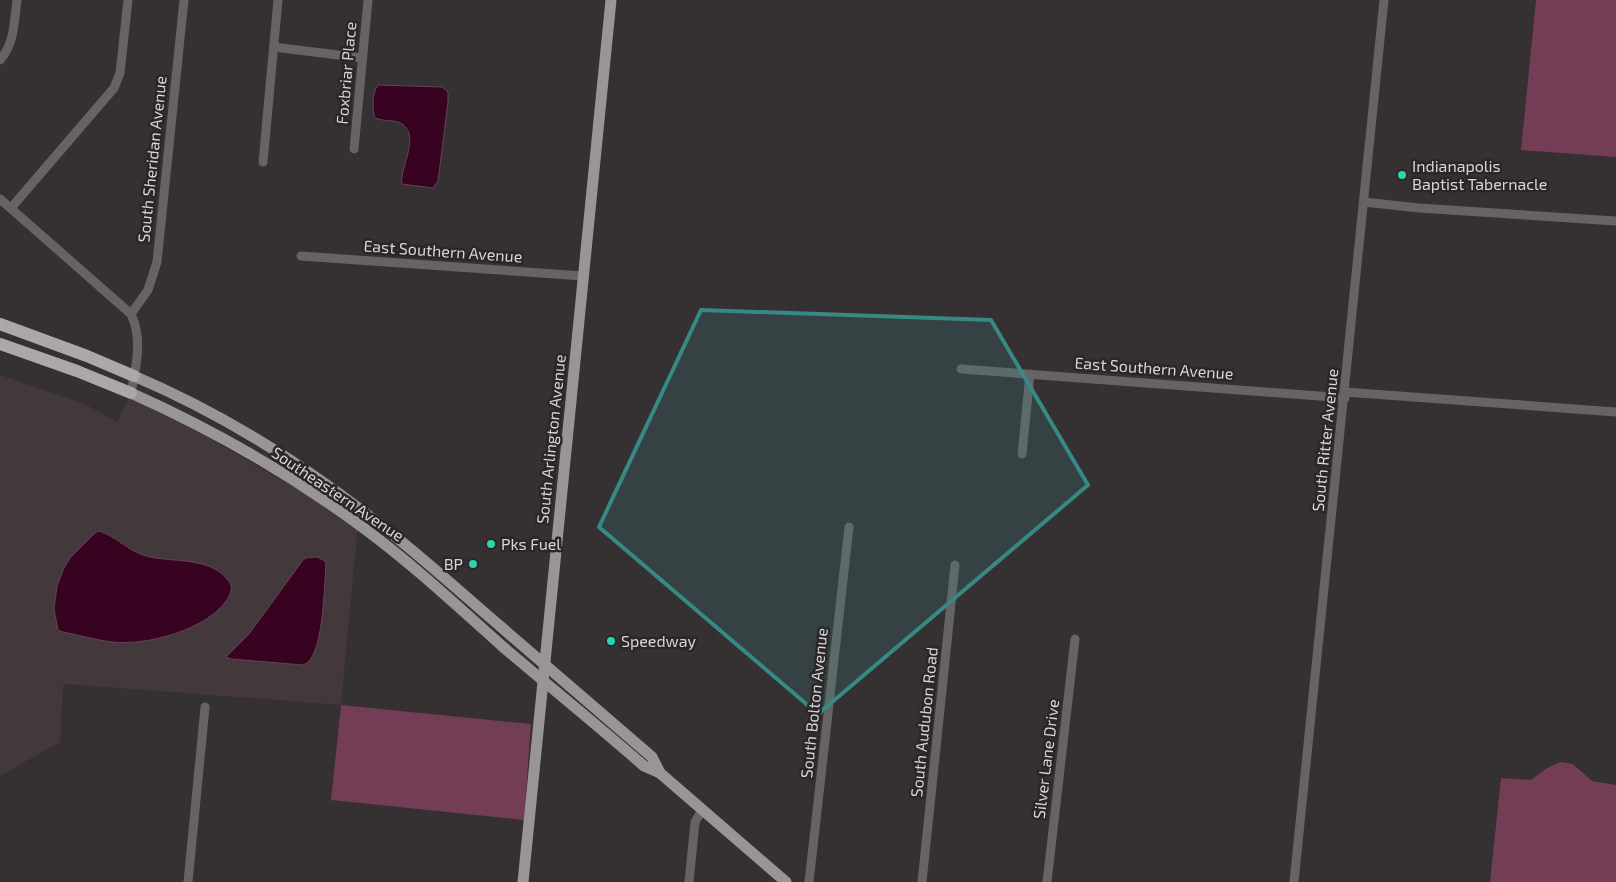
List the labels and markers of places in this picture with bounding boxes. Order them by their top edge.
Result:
place label: Indianapolis Baptist Tabernacle [1412,156,1547,193]
marker: Indianapolis Baptist Tabernacle [1396,169,1408,181]
place label: Pks Fuel [501,534,561,553]
marker: Pks Fuel [485,538,497,550]
place label: BP [444,554,463,573]
marker: BP [467,558,479,570]
place label: Speedway [621,631,697,650]
marker: Speedway [605,635,617,647]

